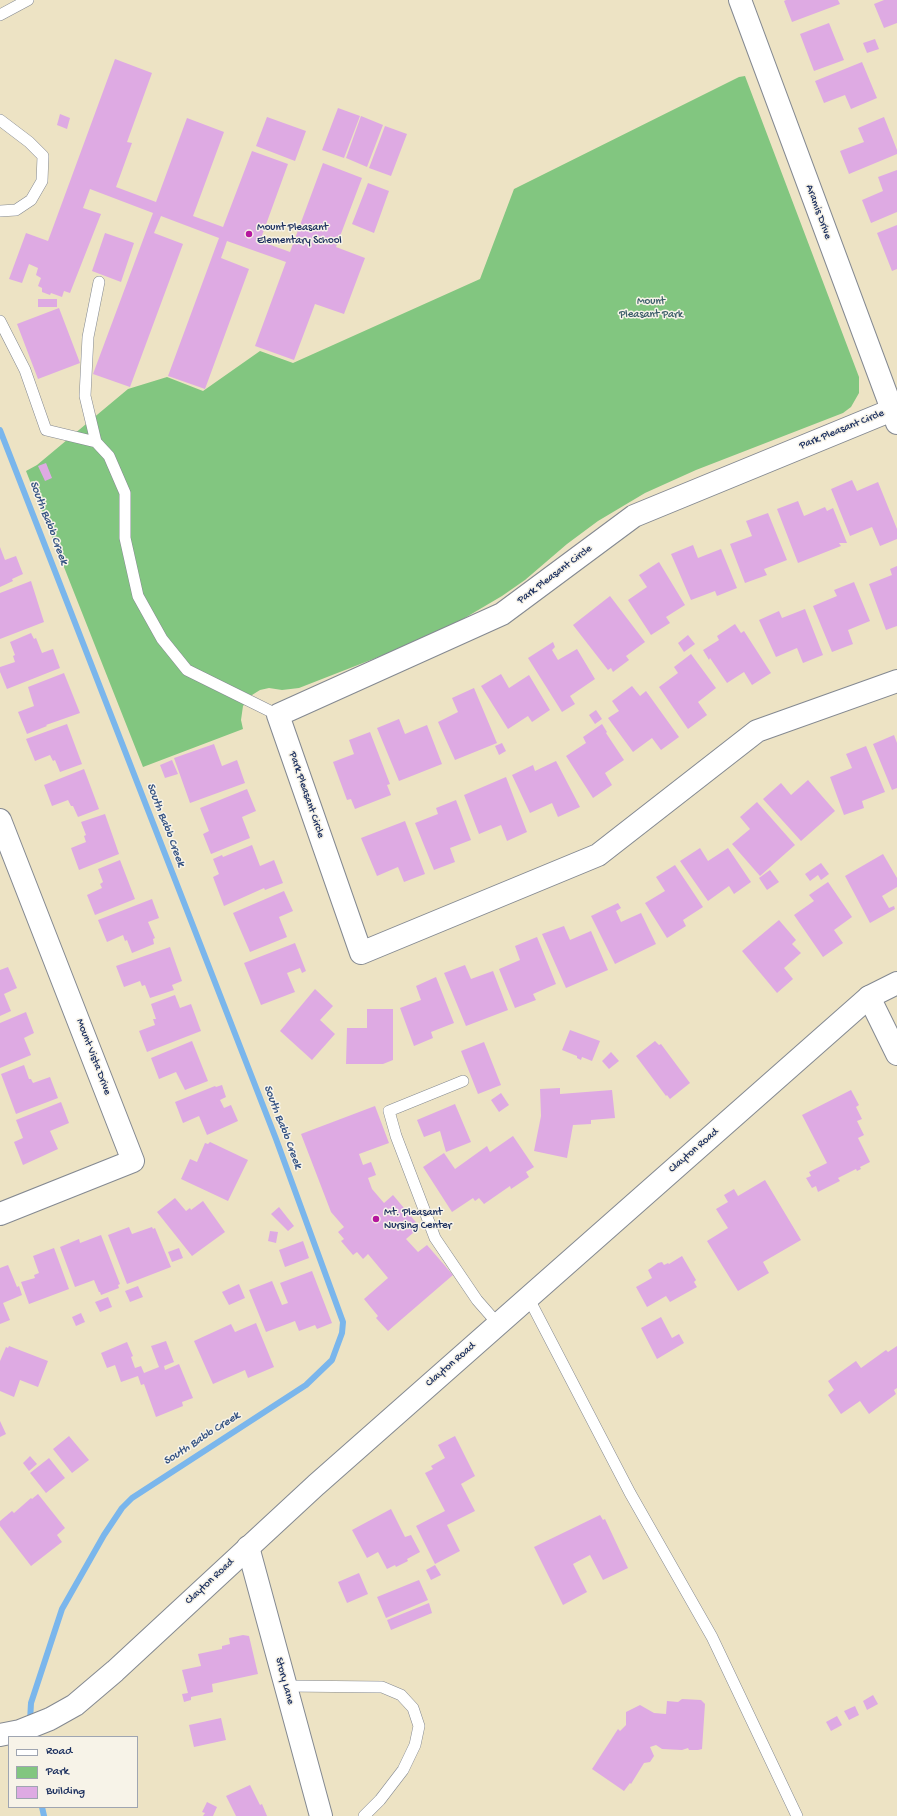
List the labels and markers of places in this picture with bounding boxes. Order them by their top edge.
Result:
place label: Mount Pleasant Elementary School [257,221,342,247]
marker: Mount Pleasant Elementary School [244,229,254,239]
place label: Mt. Pleasant Nursing Center [384,1206,452,1232]
marker: Mt. Pleasant Nursing Center [371,1214,381,1224]

